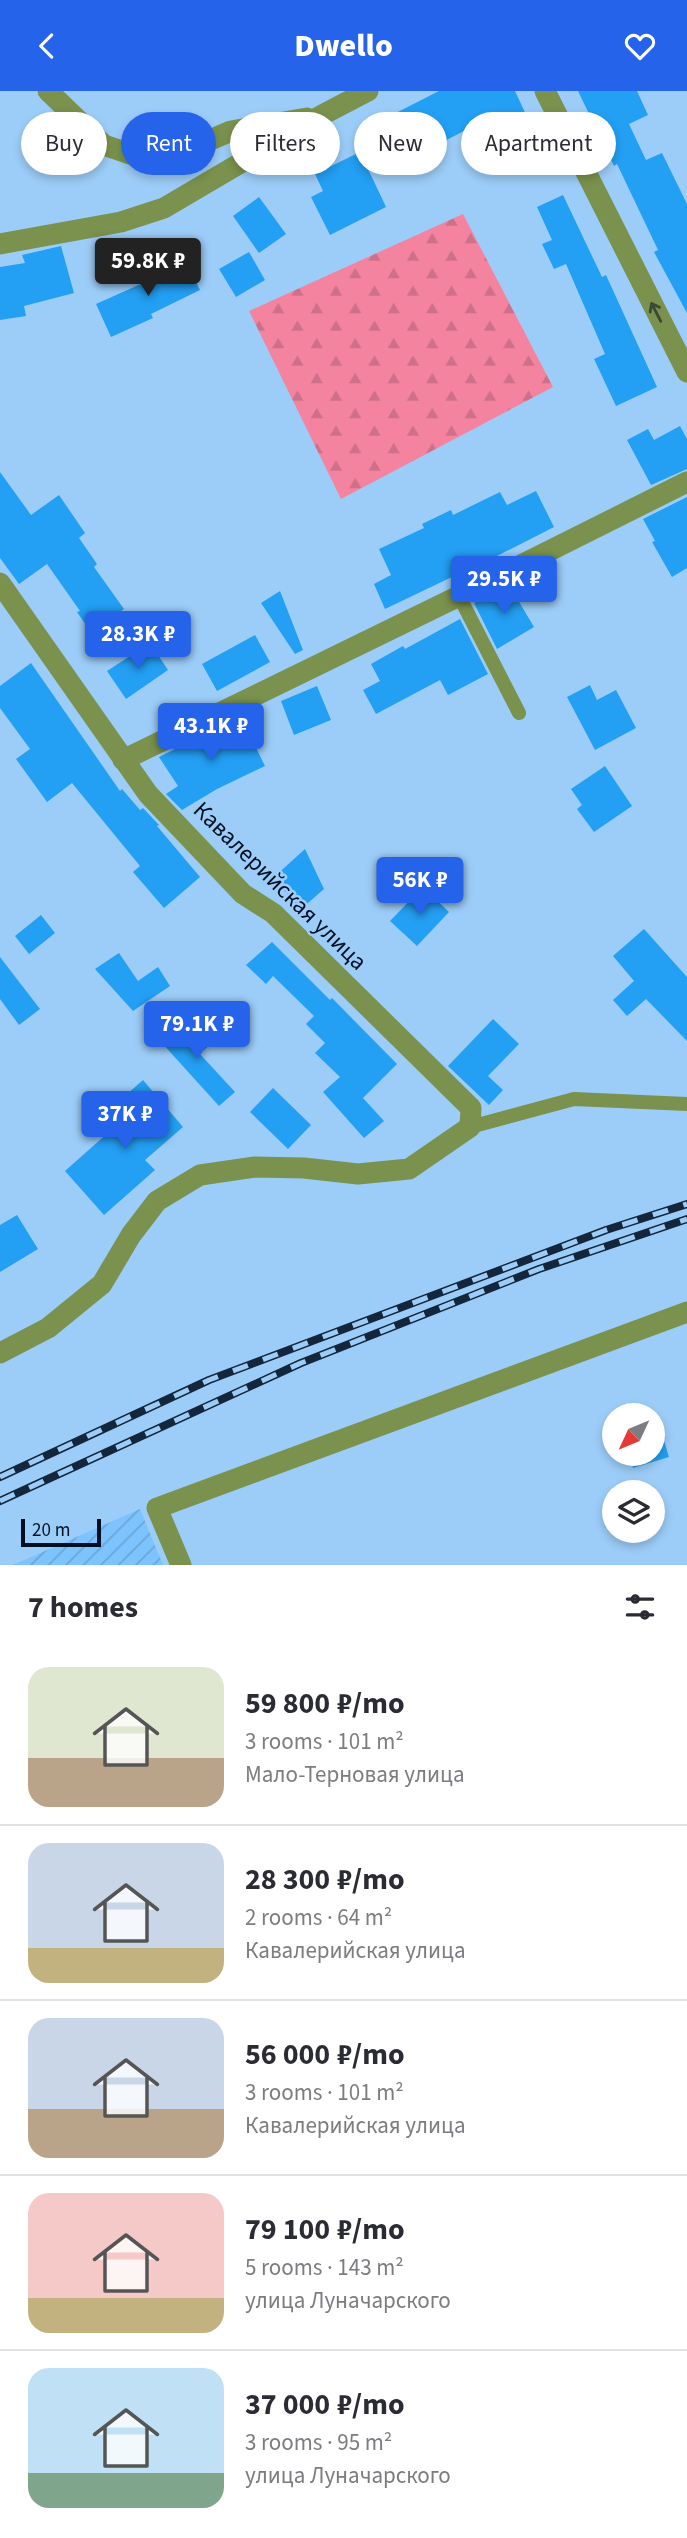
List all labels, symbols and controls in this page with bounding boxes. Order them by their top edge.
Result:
text: Dwello [294,23,393,69]
icon: back [28,27,66,65]
icon: heart [621,27,659,65]
chip: Buy [21,112,107,175]
chip: Rent [121,112,216,175]
chip: Filters [230,112,340,175]
chip: New [354,112,447,175]
chip: Apartment [461,112,616,175]
pin: 59.8K ₽ [83,239,213,298]
text: 59.8K ₽ [111,244,185,277]
one-way arrow [648,302,662,323]
pin: 29.5K ₽ [439,557,569,616]
text: 29.5K ₽ [467,562,541,595]
pin: 28.3K ₽ [73,611,203,671]
text: 28.3K ₽ [101,617,175,650]
pin: 43.1K ₽ [146,703,276,763]
text: 43.1K ₽ [174,709,248,742]
street label: Кавалерийская улица [185,793,375,979]
pin: 56K ₽ [371,857,469,917]
text: 56K ₽ [392,863,448,896]
pin: 79.1K ₽ [132,1002,262,1061]
text: 79.1K ₽ [160,1007,234,1040]
pin: 37K ₽ [76,1091,174,1151]
text: 37K ₽ [97,1097,153,1130]
north arrow [602,1403,665,1467]
map controls [602,1403,665,1543]
button: layers [602,1480,665,1543]
scale bar [21,1516,102,1548]
text: 20 m [32,1517,70,1544]
text: 7 homes [28,1586,138,1629]
icon: filters [621,1588,659,1626]
text: 59 800 ₽/mo [245,1682,405,1725]
icon: home [84,1695,168,1779]
text: 3 rooms · 101 m² [245,1725,404,1758]
text: Мало-Терновая улица [245,1758,465,1791]
text: 28 300 ₽/mo [245,1858,405,1901]
icon: home [84,1871,168,1955]
text: 2 rooms · 64 m² [245,1901,392,1934]
text: Кавалерийская улица [245,1934,466,1967]
text: 56 000 ₽/mo [245,2033,405,2076]
icon: home [84,2046,168,2130]
text: 3 rooms · 101 m² [245,2076,404,2109]
text: Кавалерийская улица [245,2109,466,2142]
text: 79 100 ₽/mo [245,2208,405,2251]
icon: home [84,2221,168,2305]
text: 5 rooms · 143 m² [245,2251,404,2284]
text: улица Луначарского [245,2284,451,2317]
text: 37 000 ₽/mo [245,2383,405,2426]
icon: home [84,2396,168,2480]
text: 3 rooms · 95 m² [245,2426,392,2459]
text: улица Луначарского [245,2459,451,2492]

